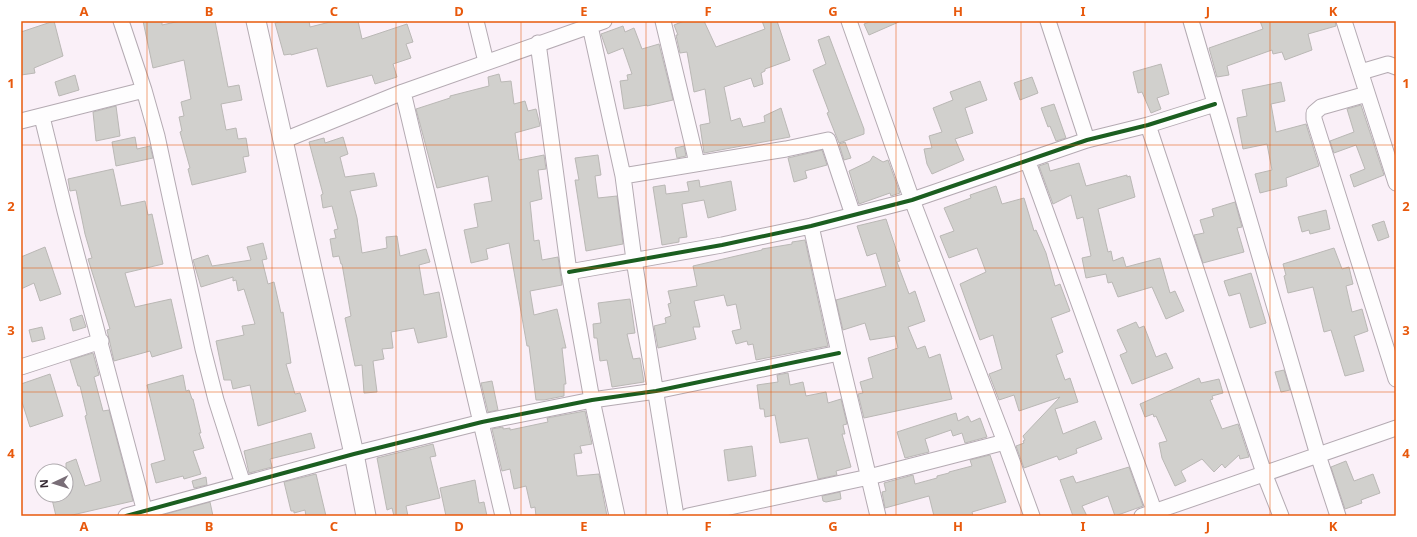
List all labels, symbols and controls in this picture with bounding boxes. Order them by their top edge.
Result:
text: A [80,2,89,20]
text: B [205,2,213,20]
text: C [330,2,338,20]
text: D [454,2,464,20]
text: E [580,2,588,20]
text: F [704,2,712,20]
text: G [828,2,838,20]
text: H [953,2,963,20]
text: I [1080,2,1086,20]
text: J [1205,2,1210,20]
text: K [1329,2,1338,20]
text: 1 [7,74,15,92]
text: 1 [1402,74,1410,92]
text: 2 [7,197,15,215]
text: 2 [1402,197,1410,215]
text: 3 [7,321,15,339]
text: 3 [1402,321,1410,339]
text: 4 [7,444,15,462]
text: 4 [1402,444,1410,462]
north arrow [34,463,74,503]
text: N [36,479,51,489]
text: A [80,517,89,535]
text: B [205,517,213,535]
text: C [330,517,338,535]
text: D [454,517,464,535]
text: E [580,517,588,535]
text: F [704,517,712,535]
text: G [828,517,838,535]
text: H [953,517,963,535]
text: I [1080,517,1086,535]
text: J [1205,517,1210,535]
text: K [1329,517,1338,535]

